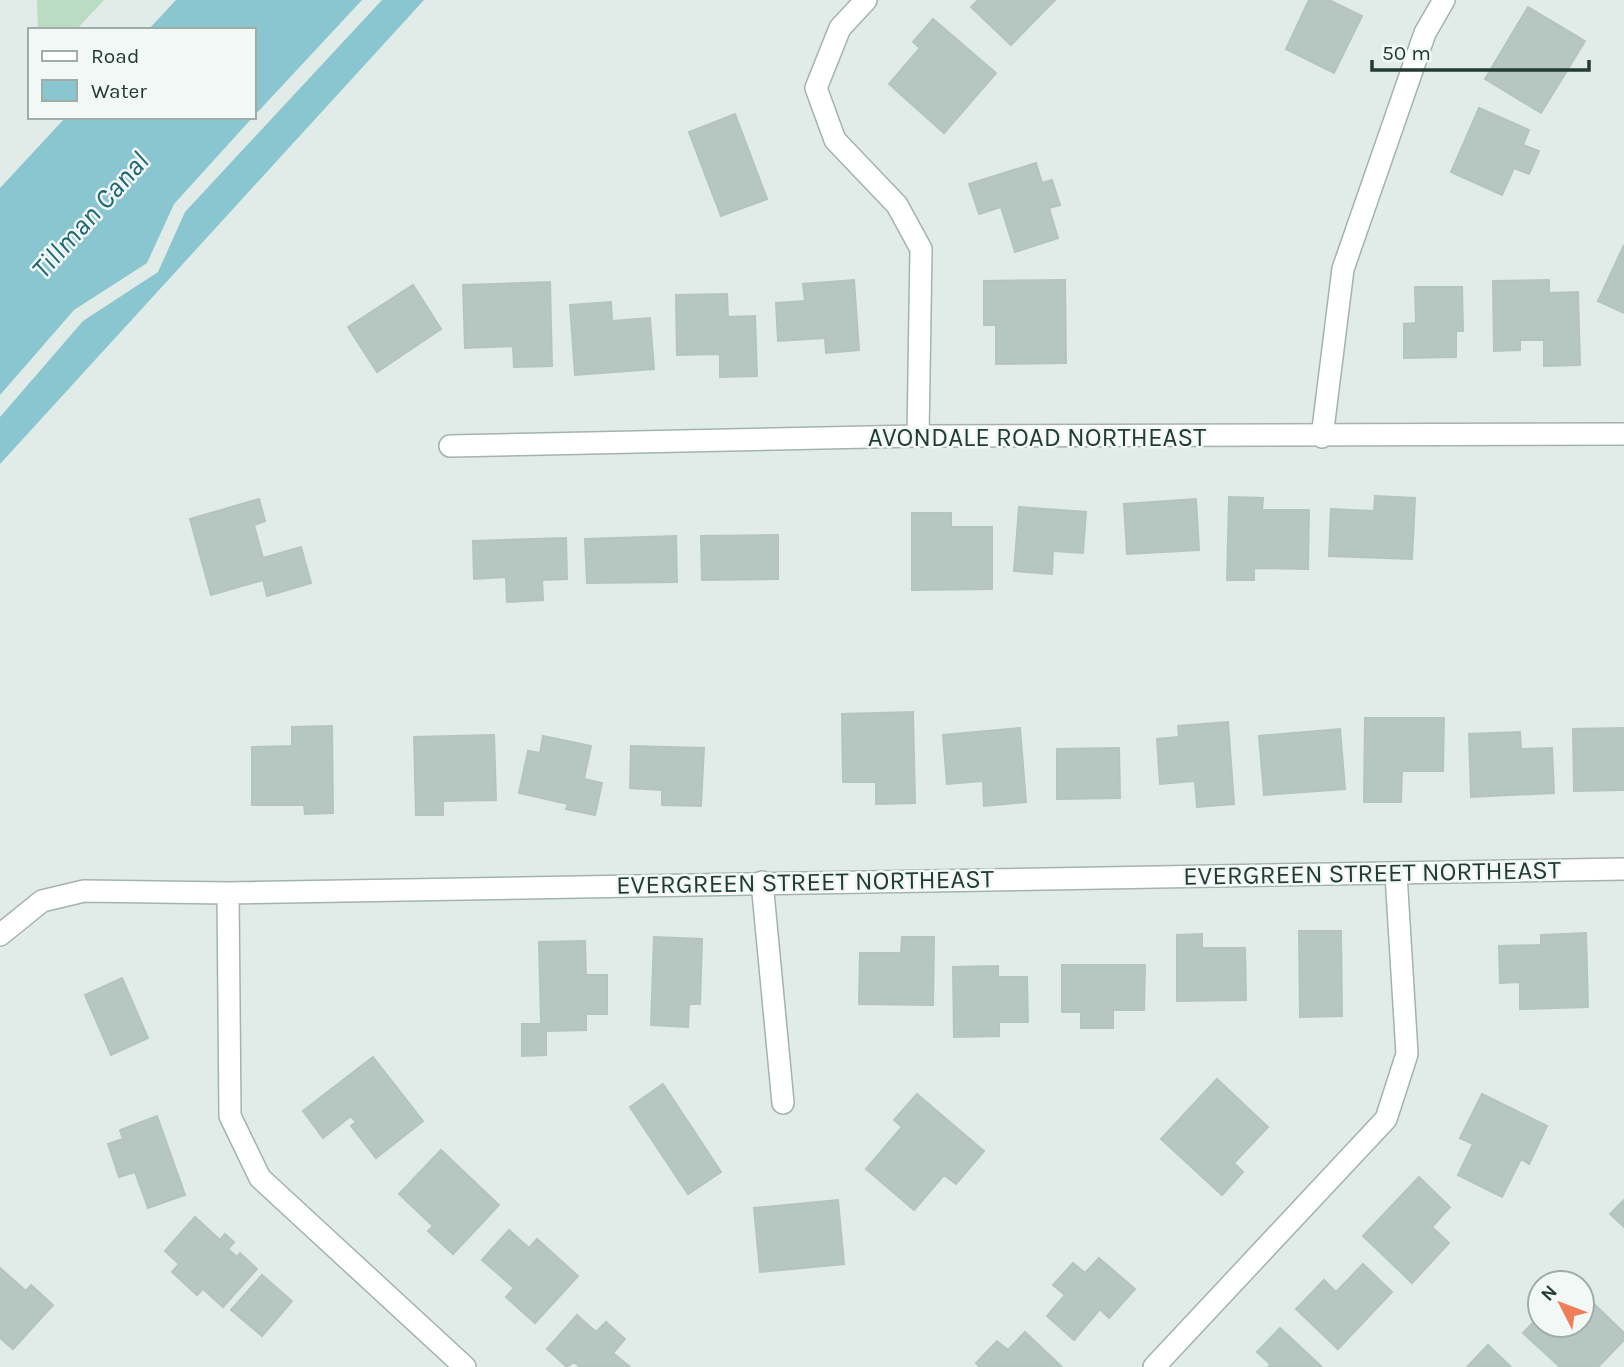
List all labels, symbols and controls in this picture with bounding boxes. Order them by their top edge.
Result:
legend [28,28,256,119]
scale bar [1372,28,1589,72]
text: 50 m [1382,41,1431,65]
text: Road [91,44,139,68]
text: Water [91,79,147,103]
water label: Tillman Canal [25,145,155,285]
street label: AVONDALE ROAD NORTHEAST [868,422,1206,453]
street label: EVERGREEN STREET NORTHEAST [1183,854,1561,892]
street label: EVERGREEN STREET NORTHEAST [616,863,994,901]
north arrow [1526,1269,1596,1339]
text: N [1536,1281,1562,1306]

